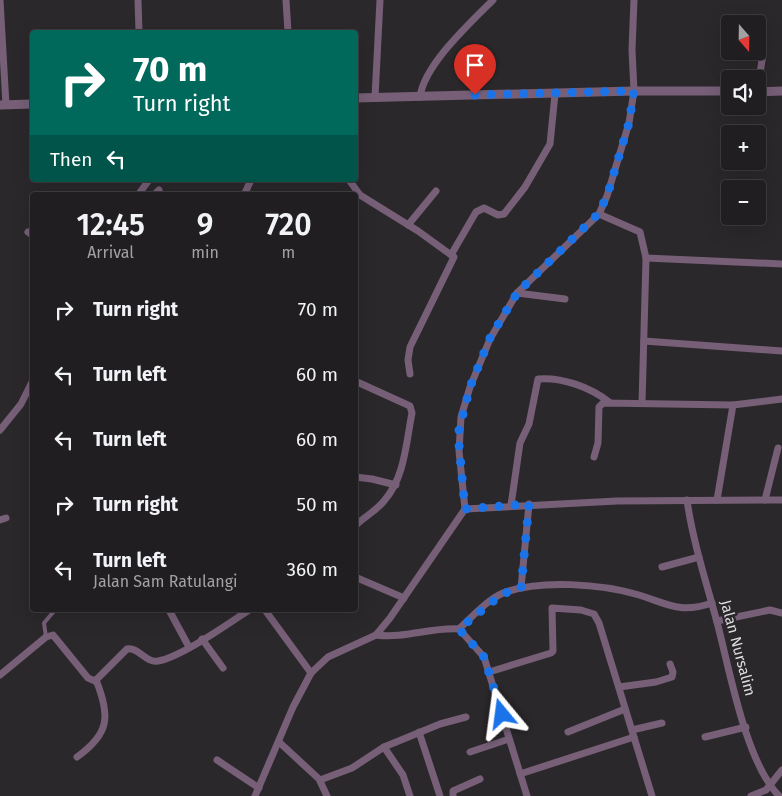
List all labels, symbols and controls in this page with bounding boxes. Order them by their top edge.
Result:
north arrow [721,15,766,60]
map controls [721,15,766,225]
pin [454,44,496,95]
text: 70 m [133,48,207,90]
icon: right [50,50,115,115]
icon: arrive [461,51,489,79]
button: sound [721,70,766,115]
text: Turn right [133,90,230,117]
button: + [721,125,766,170]
icon: left [102,145,130,173]
text: Then [50,148,92,171]
button: − [721,180,766,225]
text: 12:45 [76,207,145,243]
text: 9 [197,207,213,243]
text: 720 [265,207,312,243]
text: Arrival [87,243,134,262]
text: min [191,243,219,262]
text: m [282,243,295,262]
icon: right [50,296,78,324]
text: Turn right [93,298,178,321]
text: 70 m [298,298,338,321]
icon: left [50,361,78,389]
text: Turn left [93,363,167,386]
text: 60 m [296,363,338,386]
icon: left [50,426,78,454]
text: Turn left [93,428,167,451]
text: 60 m [296,428,338,451]
icon: right [50,491,78,519]
text: Turn right [93,493,178,516]
text: 50 m [297,493,338,516]
text: Turn left [93,549,167,572]
icon: left [50,556,78,584]
text: 360 m [286,558,338,581]
text: Jalan Sam Ratulangi [93,572,238,591]
street label: Jalan Nursalim [717,598,759,698]
position arrow [475,687,527,739]

